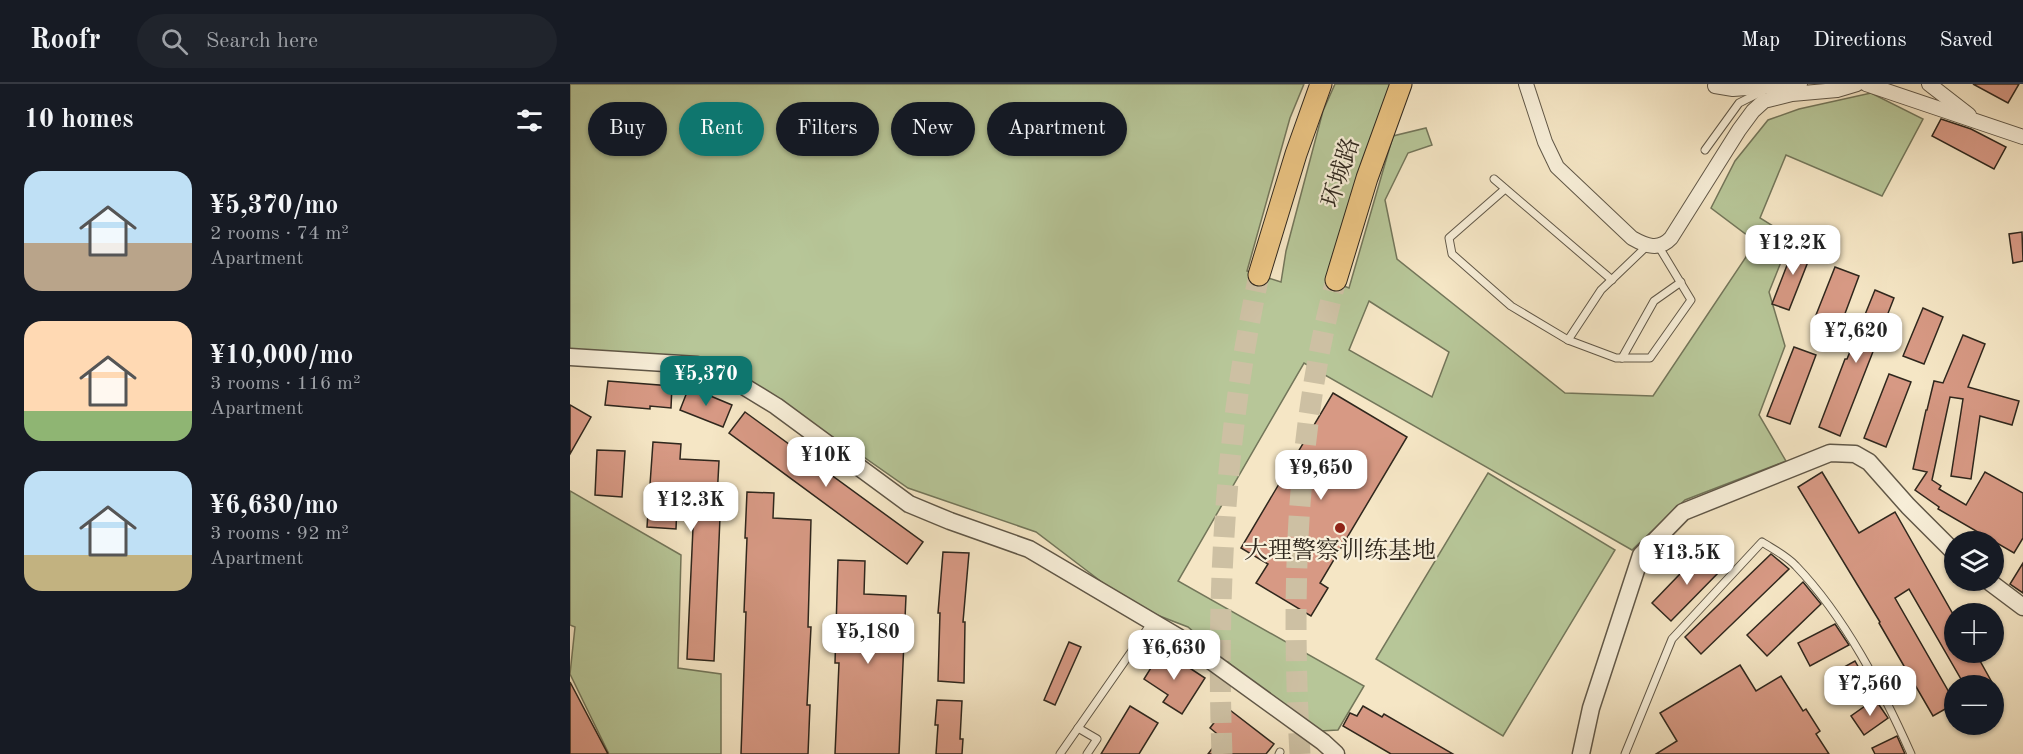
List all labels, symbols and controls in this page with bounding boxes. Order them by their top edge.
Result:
search box [137,14,557,68]
icon: search [158,25,191,58]
text: Roofr [30,27,101,55]
text: Search here [206,30,318,52]
text: Map [1741,30,1780,51]
text: Directions [1813,30,1907,51]
text: Saved [1940,30,1993,51]
chip: Buy [588,102,667,156]
chip: Rent [679,102,764,156]
chip: Filters [776,102,879,156]
chip: New [891,102,975,156]
chip: Apartment [987,102,1127,156]
icon: filters [513,104,546,137]
text: 10 homes [24,107,133,133]
street label: 环城路 [1317,134,1365,211]
text: ¥5,370/mo [210,193,338,219]
icon: home [72,195,144,267]
text: 2 rooms · 74 m² [210,224,349,244]
pin: ¥12.2K [1744,225,1842,276]
text: ¥12.2K [1759,234,1827,254]
text: Apartment [210,249,304,269]
pin: ¥7,620 [1807,313,1905,364]
text: ¥7,620 [1824,322,1888,342]
text: ¥10,000/mo [210,343,353,369]
icon: home [72,345,144,417]
pin: ¥5,370 [657,356,755,407]
text: ¥5,370 [674,365,738,385]
text: 3 rooms · 116 m² [210,374,360,394]
text: Apartment [210,399,304,419]
pin: ¥10K [790,437,862,488]
text: ¥10K [801,446,851,466]
pin: ¥9,650 [1272,450,1370,501]
text: ¥9,650 [1289,459,1353,479]
pin: ¥12.3K [642,482,740,533]
text: ¥12.3K [657,491,725,511]
text: ¥6,630/mo [210,493,338,519]
icon: home [72,495,144,567]
marker: 大理警察训练基地 [1333,521,1347,535]
text: 3 rooms · 92 m² [210,524,349,544]
map controls [1944,531,2004,735]
button: layers [1944,531,2004,591]
pin: ¥13.5K [1638,535,1736,586]
place label: 大理警察训练基地 [1244,537,1436,564]
text: ¥13.5K [1653,544,1721,564]
text: Apartment [210,549,304,569]
button: + [1944,603,2004,663]
pin: ¥5,180 [819,614,917,665]
text: ¥5,180 [836,623,900,643]
pin: ¥6,630 [1125,630,1223,681]
text: ¥6,630 [1142,639,1206,659]
pin: ¥7,560 [1821,666,1919,717]
text: ¥7,560 [1838,675,1902,695]
button: − [1944,675,2004,735]

